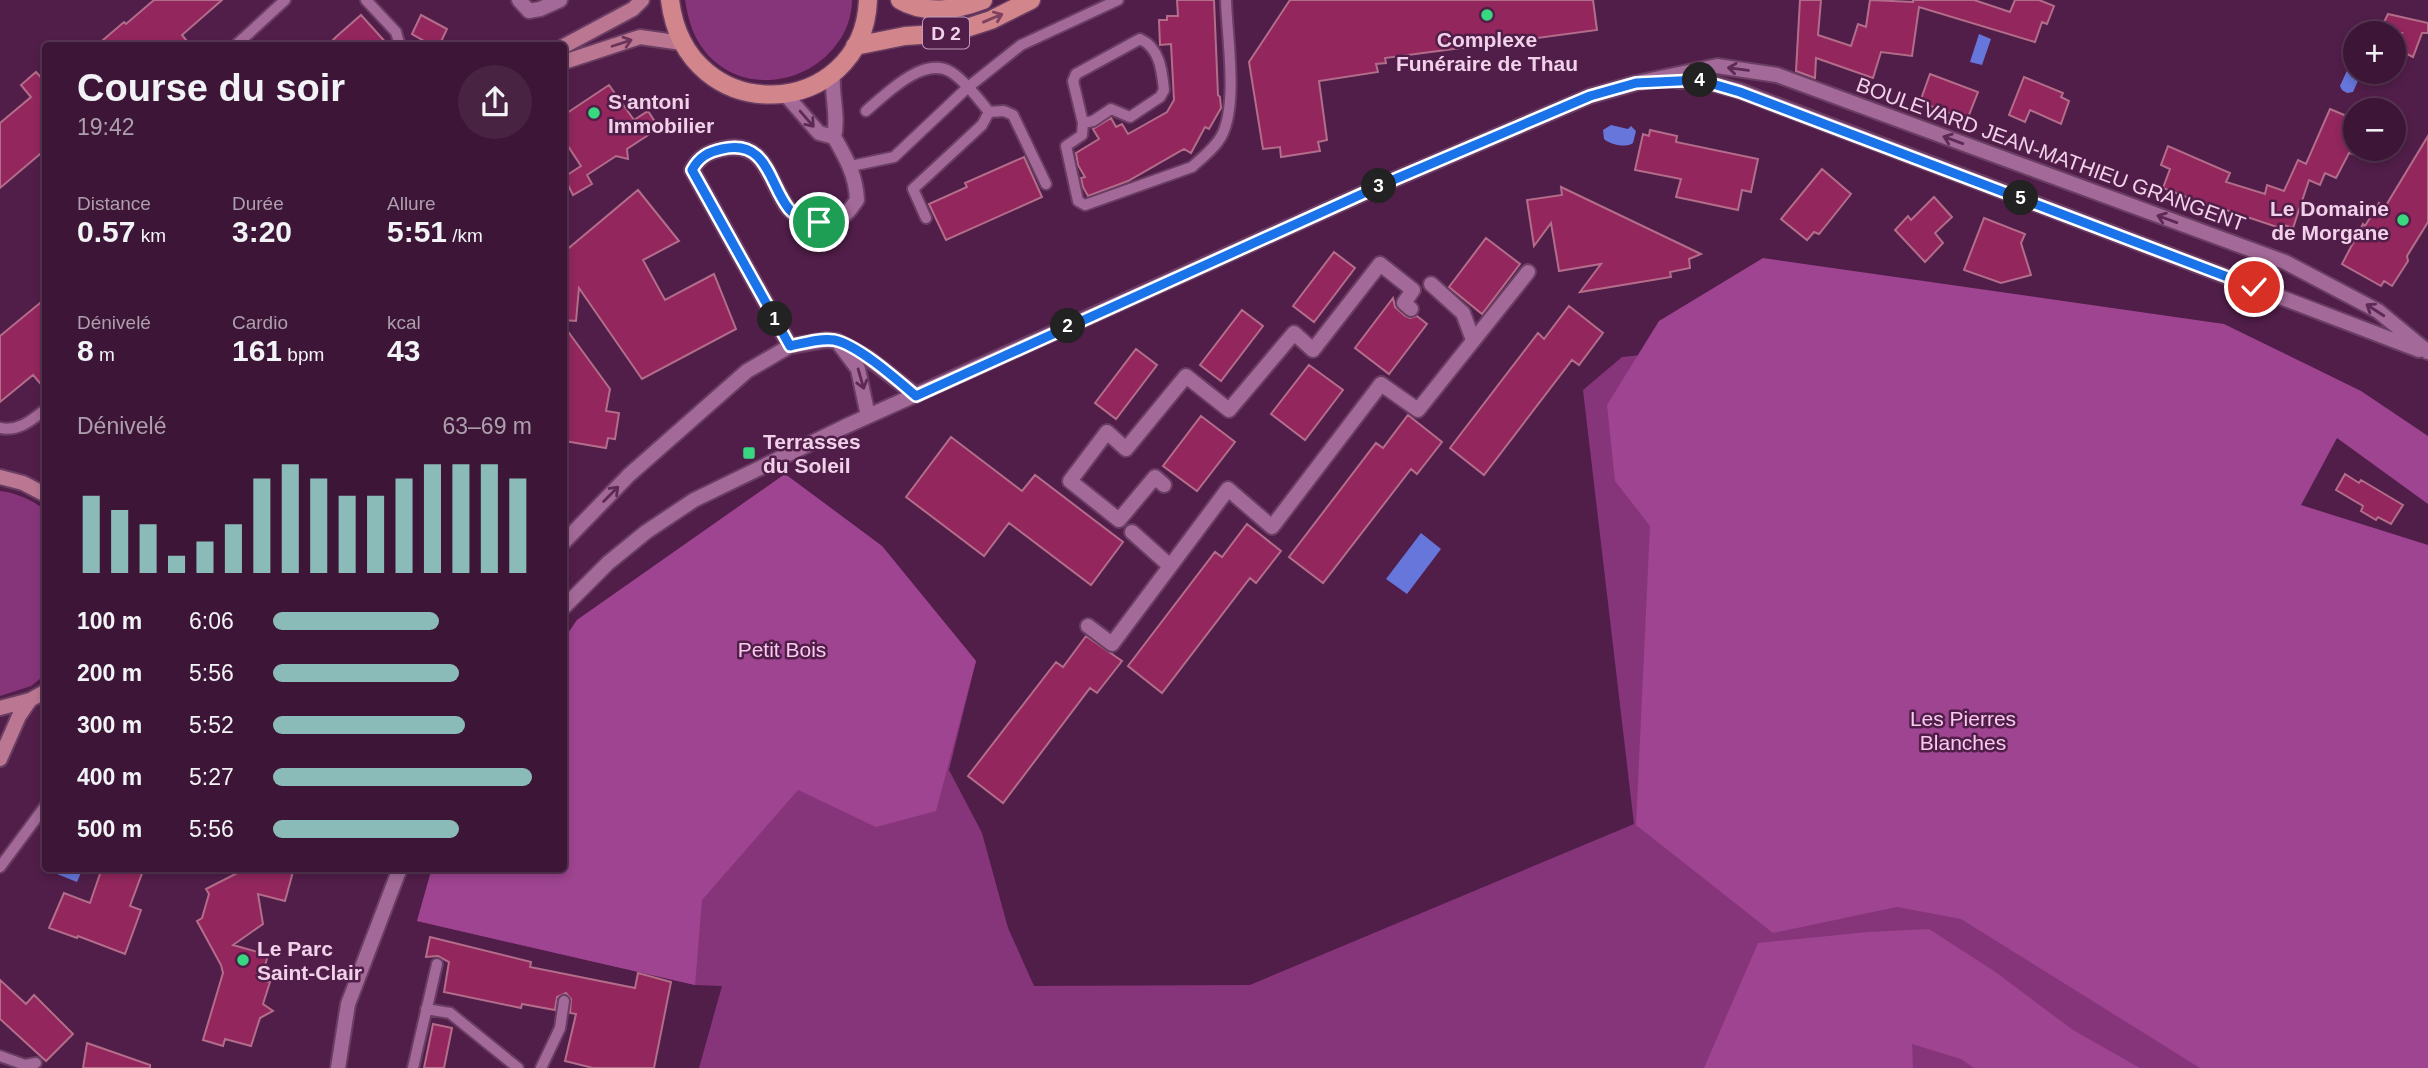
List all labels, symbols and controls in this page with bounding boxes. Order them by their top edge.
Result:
marker: Complexe Funéraire de Thau [1479,7,1495,23]
one-way arrow [982,11,1003,24]
road number: D 2 [923,18,969,48]
map controls [2343,21,2406,161]
button: + [2343,21,2406,84]
place label: Complexe Funéraire de Thau [1396,28,1578,75]
one-way arrow [611,36,633,49]
pin: 4 [1682,62,1718,98]
one-way arrow [1727,62,1750,75]
button: share [458,65,532,139]
text: Course du soir [77,67,345,109]
text: 4 [1694,69,1705,90]
street label: BOULEVARD JEAN-MATHIEU GRANGENT [1853,73,2249,235]
place label: S'antoni Immobilier [608,90,714,137]
button: − [2343,98,2406,161]
marker: S'antoni Immobilier [586,105,602,121]
one-way arrow [799,109,815,127]
text: 19:42 [77,114,135,140]
one-way arrow [1943,133,1965,145]
pin: 3 [1362,168,1396,204]
text: 3 [1373,175,1384,196]
pin: 5 [2004,180,2038,216]
text: 5 [2015,187,2026,208]
pin [789,192,849,252]
text: Distance [77,193,151,214]
text: Durée [232,193,284,214]
text: Allure [387,193,436,214]
place label: Le Domaine de Morgane [2270,197,2389,244]
icon: arrive [800,203,838,241]
one-way arrow [2156,212,2178,224]
marker: Le Domaine de Morgane [2395,212,2411,228]
text: 0.57 [77,215,135,248]
text: 3:20 [232,215,292,248]
text: 5:51 [387,215,447,248]
text: km [135,225,166,246]
text: /km [447,225,483,246]
pin [2224,257,2284,317]
icon: check [2235,268,2273,306]
pin: 1 [758,302,792,336]
one-way arrow [2366,302,2385,317]
text: 1 [769,308,780,329]
pin: 2 [1050,308,1086,344]
text: Dénivelé [77,312,151,333]
text: Cardio [232,312,288,333]
text: kcal [387,312,421,333]
text: 2 [1062,315,1073,336]
text: 8 [77,334,94,367]
text: 161 [232,334,282,367]
text: 43 [387,334,420,367]
text: m [94,344,115,365]
text: bpm [282,344,324,365]
one-way arrow [855,367,868,389]
text: Dénivelé [77,413,167,439]
text: 63–69 m [442,413,532,439]
place label: Terrasses du Soleil [763,430,861,477]
marker: Terrasses du Soleil [741,445,757,461]
one-way arrow [603,485,620,502]
text: 100 m [77,608,142,634]
text: 6:06 [189,608,234,634]
park label: Petit Bois [738,638,826,661]
text: 200 m [77,660,142,686]
text: 5:56 [189,660,234,686]
park label: Les Pierres Blanches [1910,707,2016,754]
text: 300 m [77,712,142,738]
text: 5:52 [189,712,234,738]
text: 400 m [77,764,142,790]
text: 5:27 [189,764,234,790]
text: 500 m [77,816,142,842]
text: 5:56 [189,816,234,842]
place label: Le Parc Saint-Clair [257,937,362,984]
marker: Le Parc Saint-Clair [235,952,251,968]

